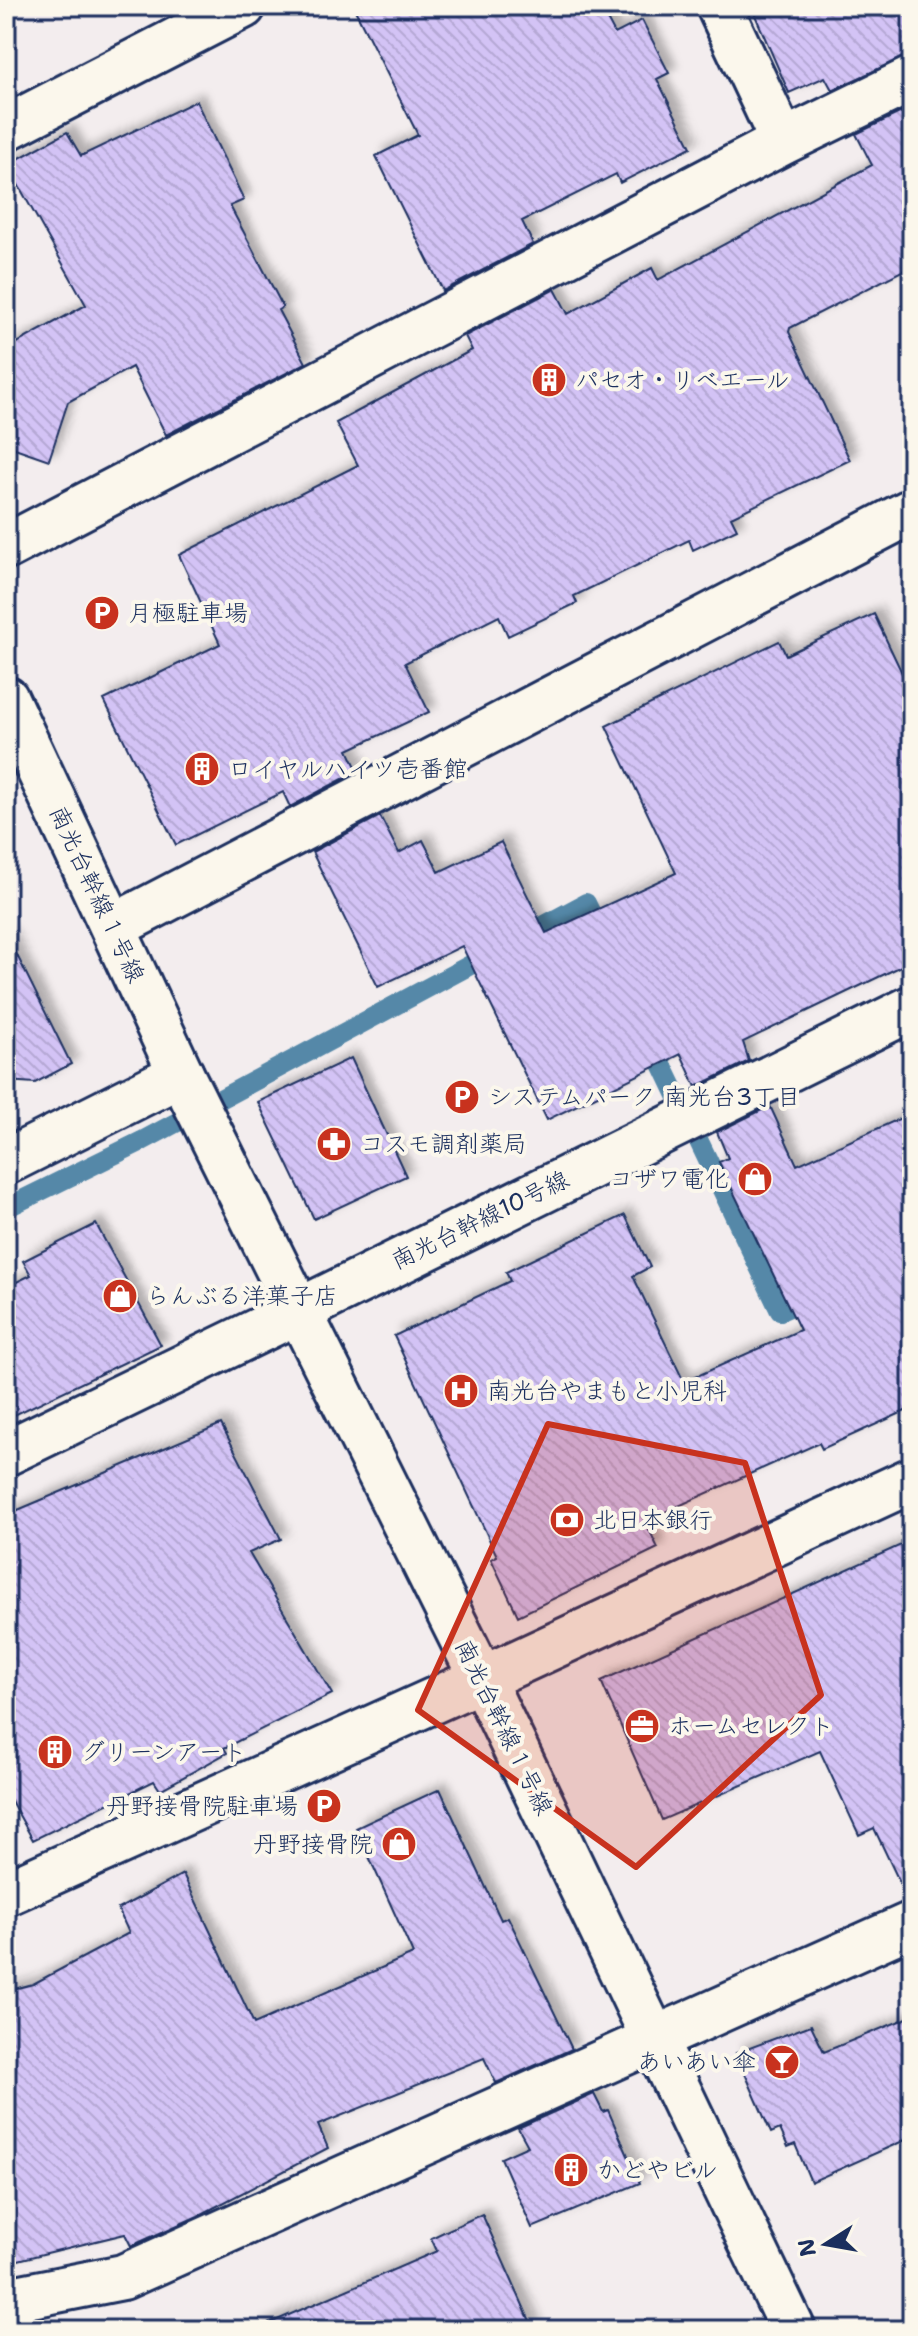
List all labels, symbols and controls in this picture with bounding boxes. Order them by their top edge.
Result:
building icon: パセオ・リベエール [530,361,568,399]
place label: パセオ・リベエール [575,364,790,396]
parking icon: 月極駐車場 [83,594,121,632]
place label: 月極駐車場 [128,597,248,629]
building icon: ロイヤルハイツ壱番館 [183,750,221,788]
place label: ロイヤルハイツ壱番館 [228,753,468,785]
street label: 南光台幹線１号線 [42,800,152,988]
parking icon: システムパーク 南光台3丁目 [443,1078,481,1116]
place label: システムパーク 南光台3丁目 [488,1081,801,1113]
pharmacy icon: コスモ調剤薬局 [315,1125,353,1163]
place label: コスモ調剤薬局 [360,1128,527,1160]
shop icon: コザワ電化 [736,1160,774,1198]
street label: 南光台幹線10号線 [386,1163,574,1277]
place label: コザワ電化 [609,1163,729,1195]
shop icon: らんぶる洋菓子店 [101,1277,139,1315]
place label: らんぶる洋菓子店 [146,1280,338,1312]
hospital icon: 南光台やまもと小児科 [442,1372,480,1410]
place label: 南光台やまもと小児科 [487,1375,727,1407]
bank icon: 北日本銀行 [548,1501,586,1539]
place label: 北日本銀行 [593,1504,713,1536]
street label: 南光台幹線１号線 [448,1634,560,1820]
office icon: ホームセレクト [623,1707,661,1745]
place label: ホームセレクト [668,1710,834,1742]
building icon: グリーンアート [36,1733,74,1771]
place label: グリーンアート [81,1736,247,1768]
parking icon: 丹野接骨院駐車場 [305,1787,343,1825]
place label: 丹野接骨院駐車場 [106,1790,298,1822]
shop icon: 丹野接骨院 [380,1825,418,1863]
place label: 丹野接骨院 [253,1828,373,1860]
bar icon: あいあい傘 [763,2043,801,2081]
place label: あいあい傘 [637,2046,756,2078]
building icon: かどやビル [552,2151,590,2189]
place label: かどやビル [597,2154,717,2186]
north arrow [786,2204,866,2284]
text: N [791,2236,823,2259]

